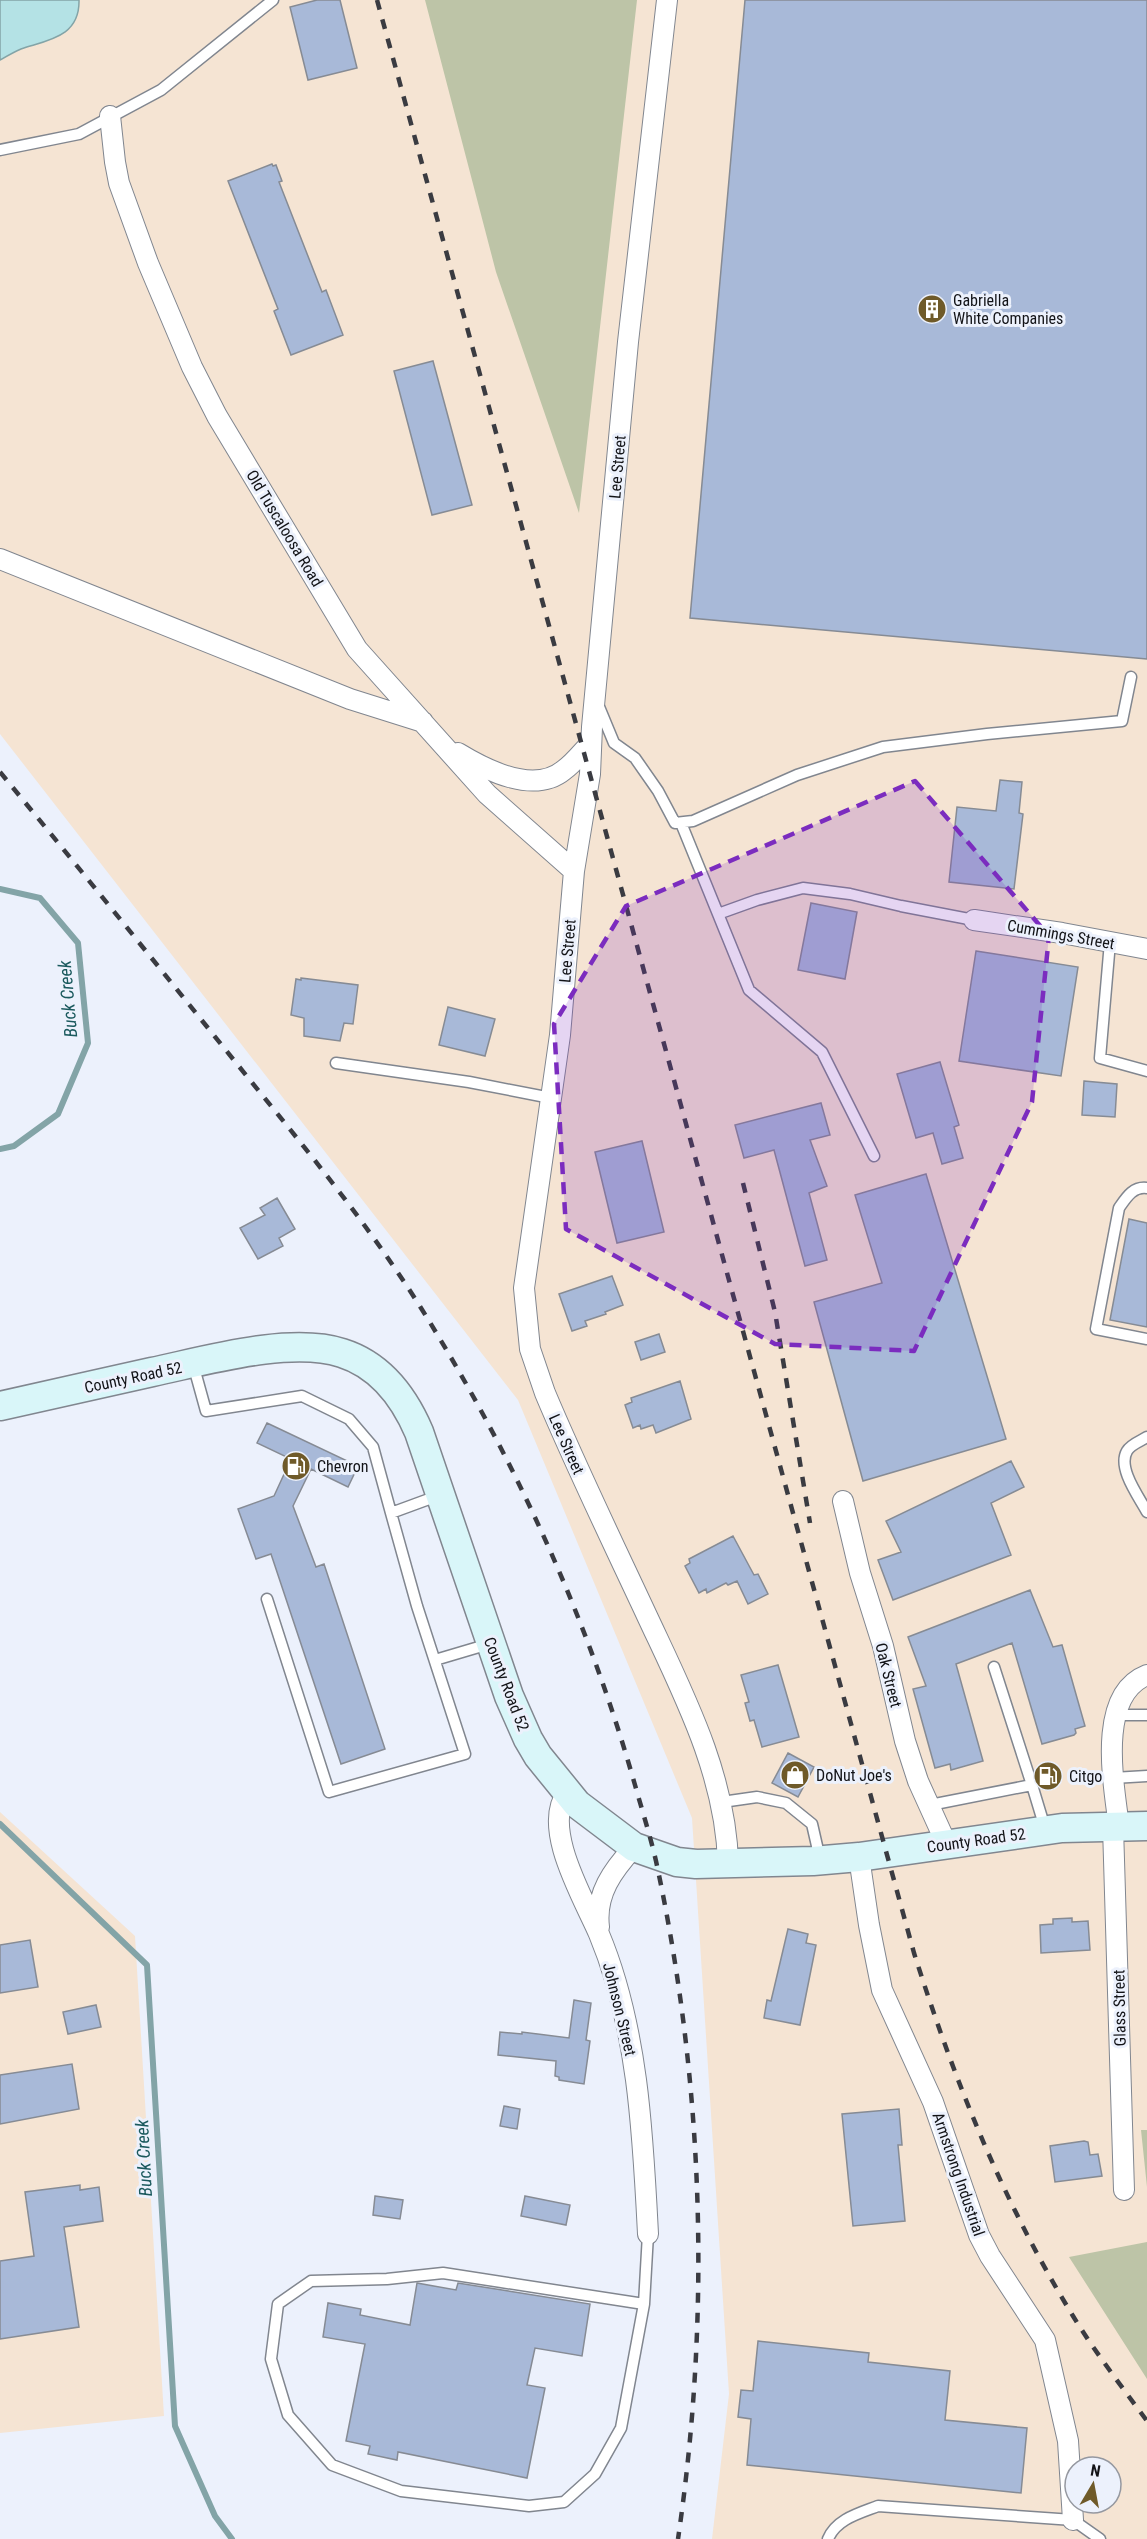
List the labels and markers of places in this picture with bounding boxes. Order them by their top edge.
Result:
place label: Gabriella White Companies [953,291,1063,328]
building icon: Gabriella White Companies [916,293,948,325]
fuel station icon: Chevron [280,1450,312,1482]
place label: Chevron [317,1457,369,1476]
shop icon: DoNut Joe's [779,1759,811,1791]
fuel station icon: Citgo [1032,1760,1064,1792]
place label: DoNut Joe's [816,1766,892,1785]
place label: Citgo [1069,1767,1102,1786]

